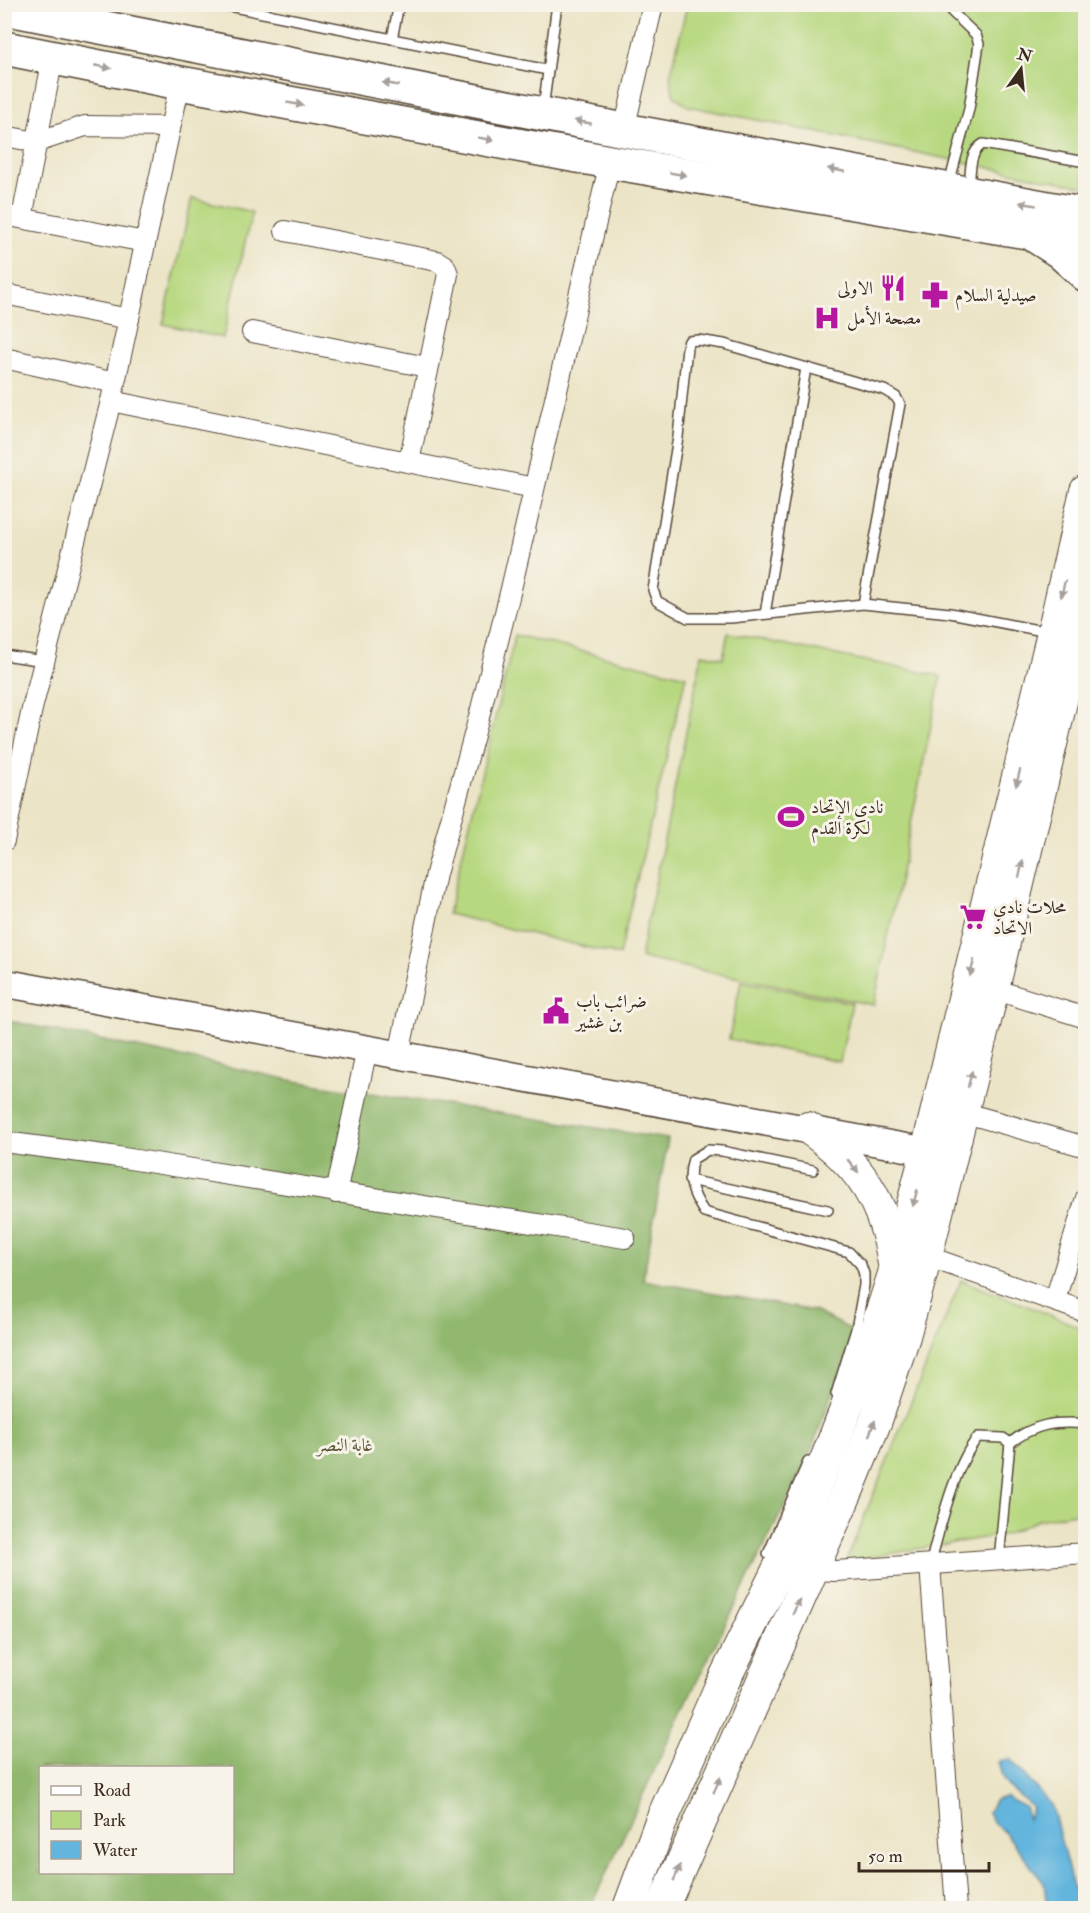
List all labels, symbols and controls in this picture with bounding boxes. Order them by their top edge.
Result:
north arrow [991,39,1051,99]
text: N [1014,44,1035,67]
one-way arrow [94,63,113,72]
one-way arrow [381,79,400,88]
one-way arrow [285,100,304,109]
one-way arrow [573,117,592,126]
one-way arrow [477,135,496,144]
one-way arrow [826,165,845,174]
one-way arrow [669,169,688,178]
one-way arrow [1018,199,1037,208]
restaurant icon: الاولى [878,273,908,303]
place label: الاولى [837,277,873,300]
pharmacy icon: صيدلية السلام [920,280,950,310]
place label: صيدلية السلام [955,284,1036,311]
hospital icon: مصحة الأمل [812,303,842,333]
place label: مصحة الأمل [847,305,921,331]
one-way arrow [1058,579,1068,598]
one-way arrow [1013,769,1023,788]
place label: نادي الإتحاد لكرة القدم [811,796,883,844]
sports icon: نادي الإتحاد لكرة القدم [776,802,806,832]
one-way arrow [1017,860,1027,878]
place label: محلات نادي الاتحاد [993,896,1066,940]
supermarket icon: محلات نادي الاتحاد [958,902,988,932]
one-way arrow [967,959,977,977]
place label: ضرائب باب بن غشير [574,990,647,1034]
public building icon: ضرائب باب بن غشير [541,996,571,1026]
one-way arrow [966,1070,976,1088]
one-way arrow [846,1158,859,1173]
one-way arrow [910,1189,919,1207]
one-way arrow [868,1418,878,1436]
park label: غابة النصر [315,1434,373,1457]
one-way arrow [792,1598,801,1616]
legend [39,1766,234,1874]
one-way arrow [712,1777,721,1794]
text: Road [93,1779,131,1802]
text: Park [93,1809,126,1832]
scale bar [859,1835,990,1873]
text: Water [92,1839,137,1862]
text: 50 m [868,1845,903,1868]
one-way arrow [672,1864,682,1882]

